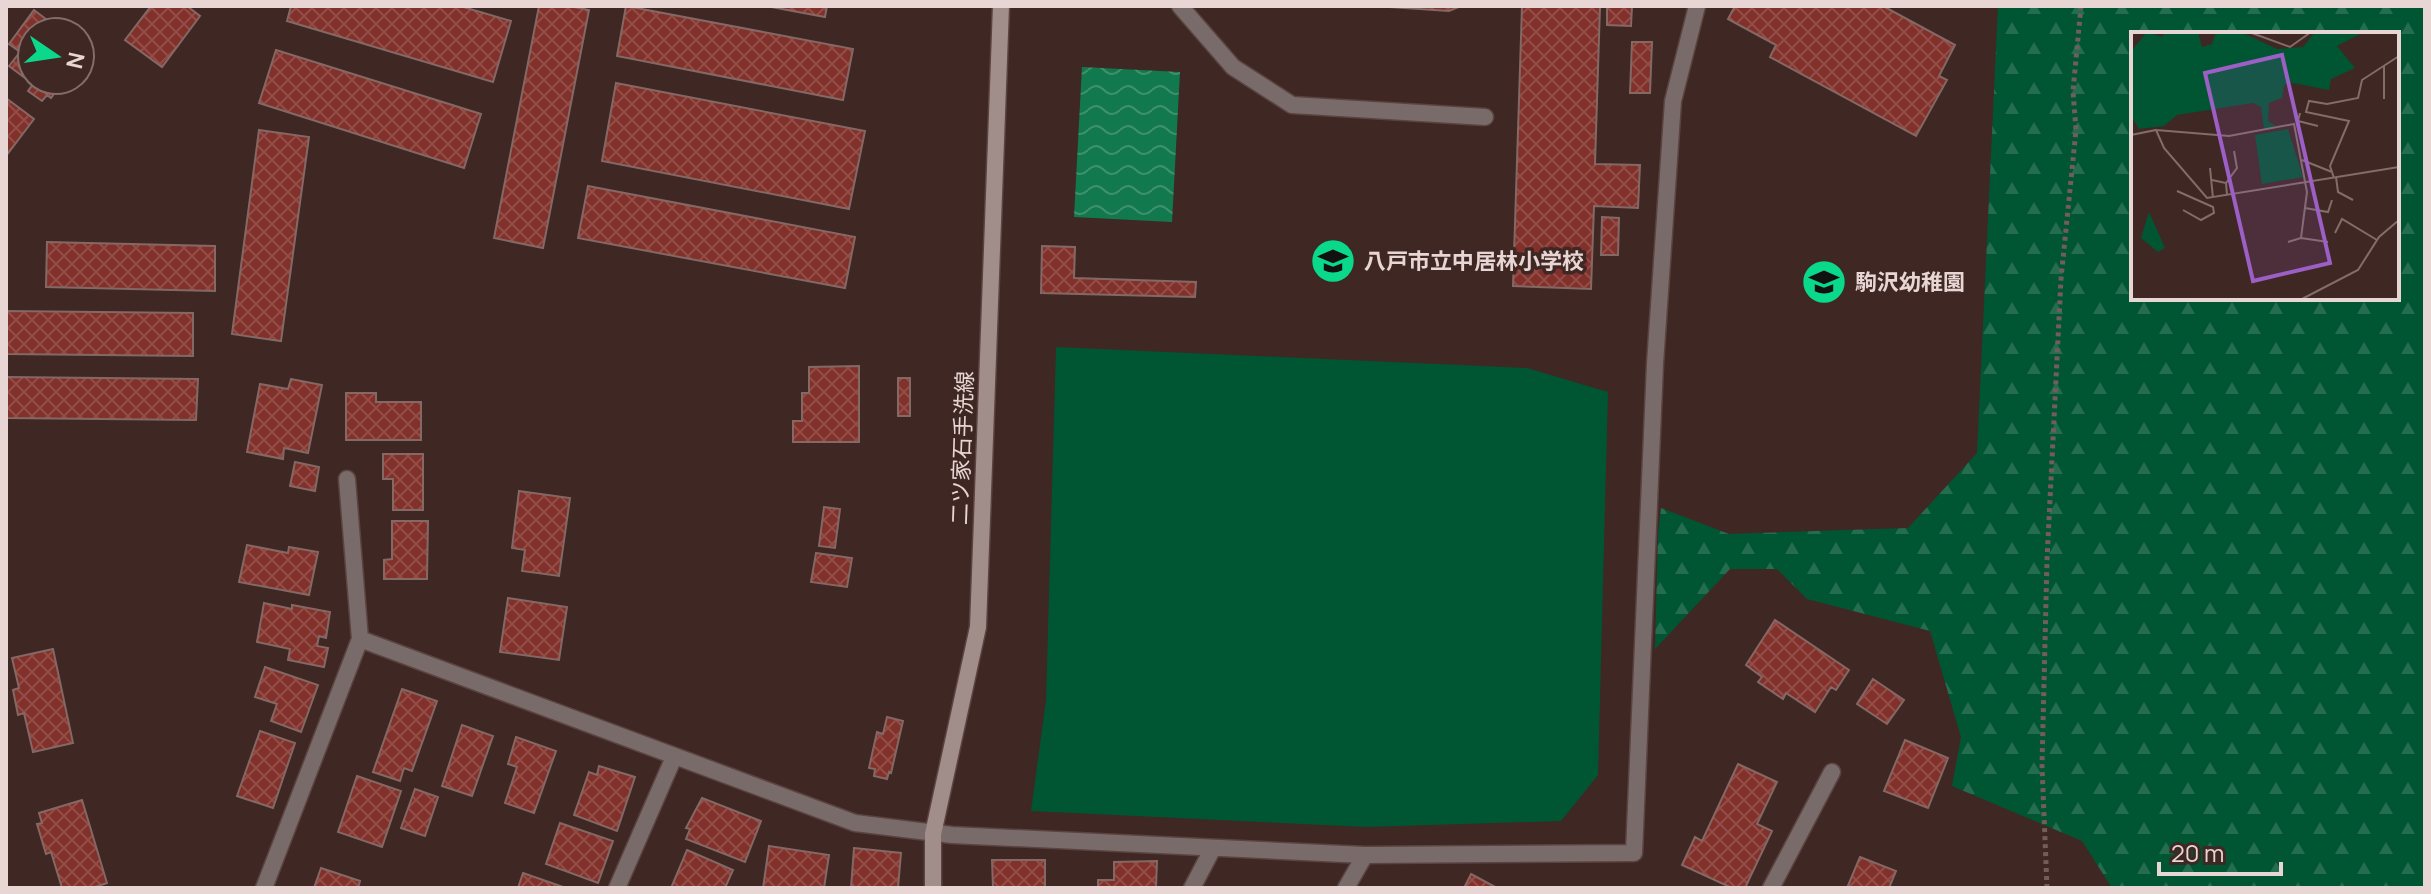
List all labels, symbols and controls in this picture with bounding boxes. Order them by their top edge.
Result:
north arrow [16,16,96,96]
inset map [2131,32,2399,300]
text: N [59,49,92,72]
school or university icon: 八戸市立中居林小学校 [1309,237,1357,285]
place label: 八戸市立中居林小学校 [1364,246,1584,276]
school or university icon: 駒沢幼稚園 [1800,258,1848,306]
place label: 駒沢幼稚園 [1855,267,1965,297]
street label: 二ツ家石手洗線 [944,371,980,525]
scale bar [2159,826,2281,876]
text: 20 m [2171,836,2224,869]

